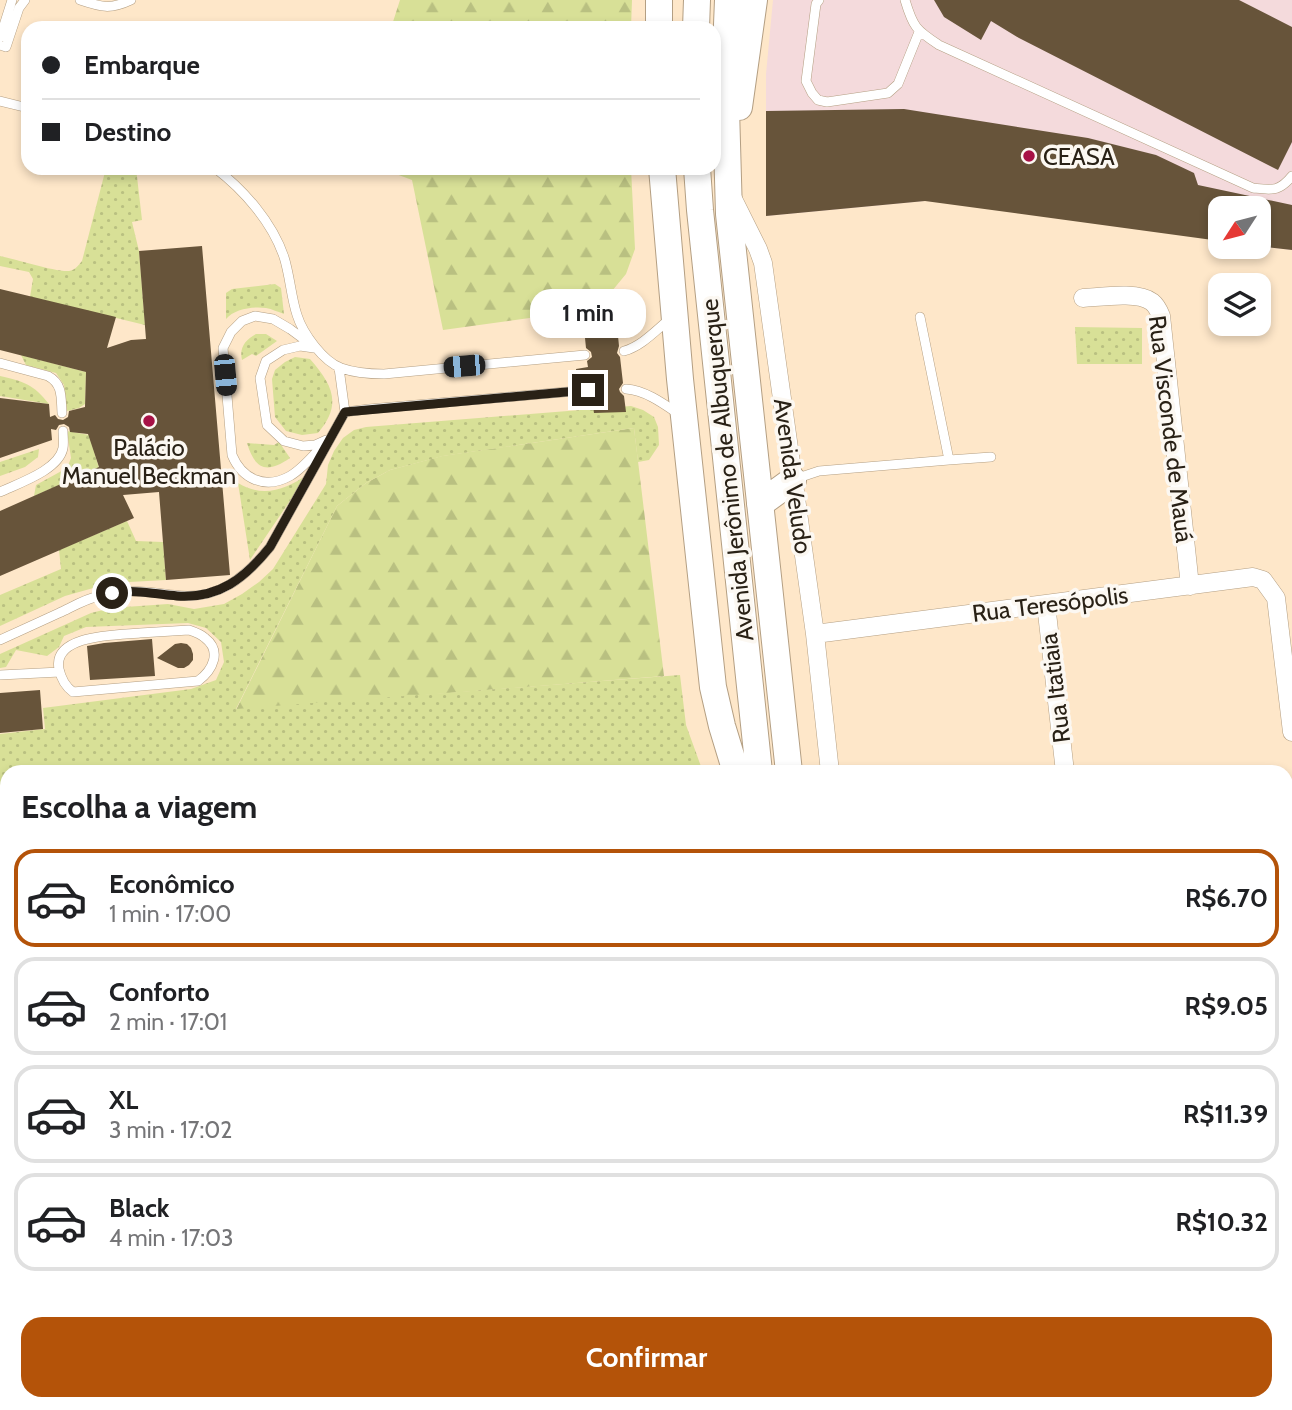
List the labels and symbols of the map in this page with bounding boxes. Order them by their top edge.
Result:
place label: CEASA [1043,142,1115,171]
marker: CEASA [1021,148,1037,164]
north arrow [1208,196,1270,259]
callout: 1 min [530,288,646,338]
street label: Avenida Jerônimo de Albuquerque [695,297,759,643]
street label: Rua Visconde de Mauá [1143,314,1199,545]
car [213,353,238,397]
car [443,354,486,378]
route end [572,374,604,406]
street label: Avenida Veludo [768,396,818,556]
marker: Palácio Manuel Beckman [141,413,157,429]
place label: Palácio Manuel Beckman [62,433,236,490]
route start [96,577,128,609]
street label: Rua Teresópolis [970,580,1130,628]
street label: Rua Itatiaia [1034,631,1076,744]

